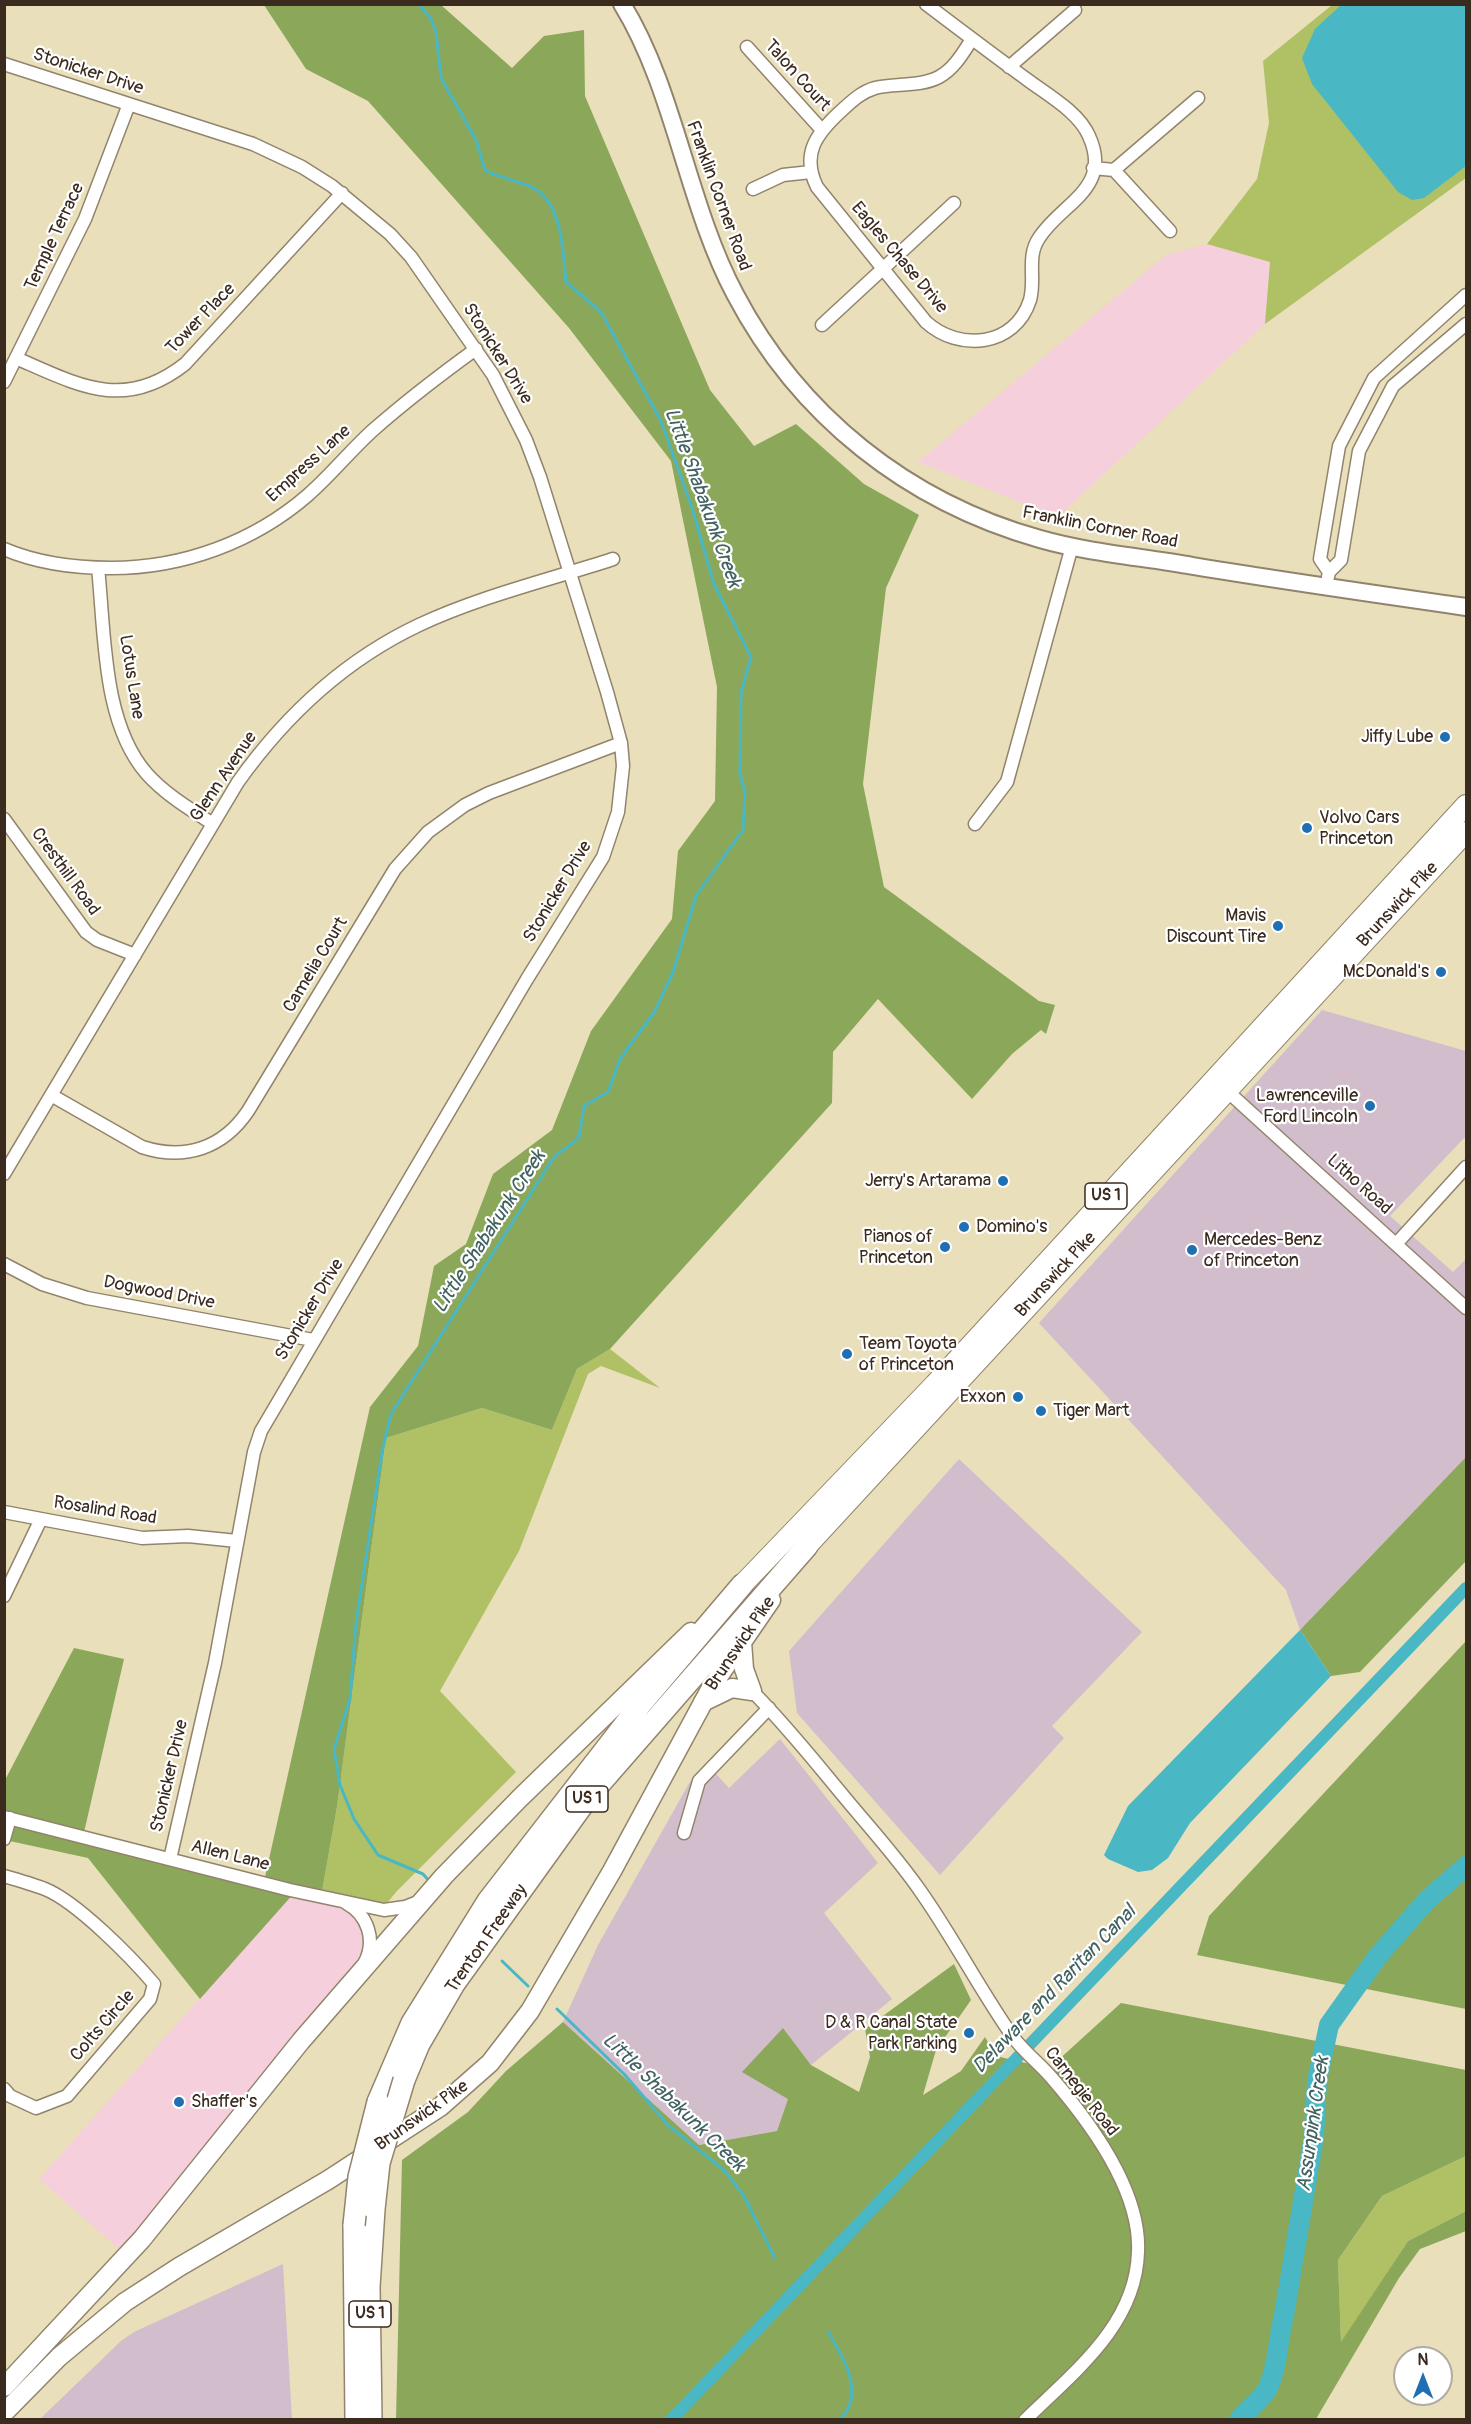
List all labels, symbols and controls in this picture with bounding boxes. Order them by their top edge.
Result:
street label: Talon Court [759,36,835,116]
street label: Stonicker Drive [30,44,146,100]
street label: Franklin Corner Road [681,118,755,274]
street label: Temple Terrace [21,180,89,294]
street label: Eagles Chase Drive [846,198,952,318]
street label: Tower Place [162,279,240,359]
street label: Stonicker Drive [457,300,537,408]
water label: Little Shabakunk Creek [658,405,746,591]
street label: Empress Lane [262,421,356,507]
street label: Franklin Corner Road [1020,502,1180,554]
street label: Lotus Lane [114,633,148,721]
place label: Jiffy Lube [1361,726,1433,748]
street label: Glenn Avenue [186,728,262,826]
marker: Jiffy Lube [1438,730,1452,744]
place label: Volvo Cars Princeton [1319,807,1399,850]
marker: Volvo Cars Princeton [1300,821,1314,835]
street label: Cresthill Road [26,824,104,920]
street label: Stonicker Drive [519,837,597,947]
street label: Brunswick Pike [1353,858,1443,952]
place label: Mavis Discount Tire [1166,905,1266,948]
street label: Camelia Court [279,913,353,1017]
marker: Mavis Discount Tire [1271,919,1285,933]
place label: McDonald's [1343,961,1429,983]
marker: McDonald's [1434,965,1448,979]
place label: Lawrenceville Ford Lincoln [1256,1085,1358,1128]
marker: Lawrenceville Ford Lincoln [1363,1099,1377,1113]
water label: Little Shabakunk Creek [428,1146,552,1318]
street label: Litho Road [1322,1150,1396,1220]
place label: Jerry's Artarama [865,1170,991,1192]
marker: Jerry's Artarama [996,1174,1010,1188]
road number: US 1 [1085,1183,1127,1209]
place label: Domino's [976,1216,1047,1238]
marker: Domino's [957,1220,971,1234]
place label: Pianos of Princeton [859,1226,933,1268]
street label: Brunswick Pike [1011,1228,1101,1322]
place label: Mercedes-Benz of Princeton [1204,1229,1322,1272]
marker: Pianos of Princeton [938,1240,952,1254]
marker: Mercedes-Benz of Princeton [1185,1243,1199,1257]
street label: Stonicker Drive [271,1255,349,1365]
street label: Dogwood Drive [102,1272,216,1314]
place label: Team Toyota of Princeton [859,1333,957,1376]
marker: Team Toyota of Princeton [840,1347,854,1361]
place label: Exxon [960,1386,1006,1408]
marker: Exxon [1011,1390,1025,1404]
place label: Tiger Mart [1053,1400,1129,1422]
marker: Tiger Mart [1034,1404,1048,1418]
street label: Rosalind Road [52,1492,158,1530]
street label: Brunswick Pike [702,1593,780,1695]
street label: Stonicker Drive [147,1718,193,1834]
road number: US 1 [566,1786,608,1812]
street label: Allen Lane [189,1836,271,1876]
street label: Trenton Freeway [442,1880,532,1998]
water label: Delaware and Raritan Canal [968,1901,1142,2079]
street label: Colts Circle [66,1986,140,2066]
place label: D & R Canal State Park Parking [825,2012,957,2054]
marker: D & R Canal State Park Parking [962,2026,976,2040]
water label: Little Shabakunk Creek [597,2029,749,2177]
street label: Carnegie Road [1039,2043,1123,2141]
water label: Assunpink Creek [1293,2055,1335,2193]
street label: Brunswick Pike [371,2076,473,2156]
place label: Shaffer's [191,2091,257,2113]
marker: Shaffer's [172,2095,186,2109]
road number: US 1 [349,2301,391,2327]
north arrow [1393,2346,1453,2406]
text: N [1418,2350,1428,2370]

